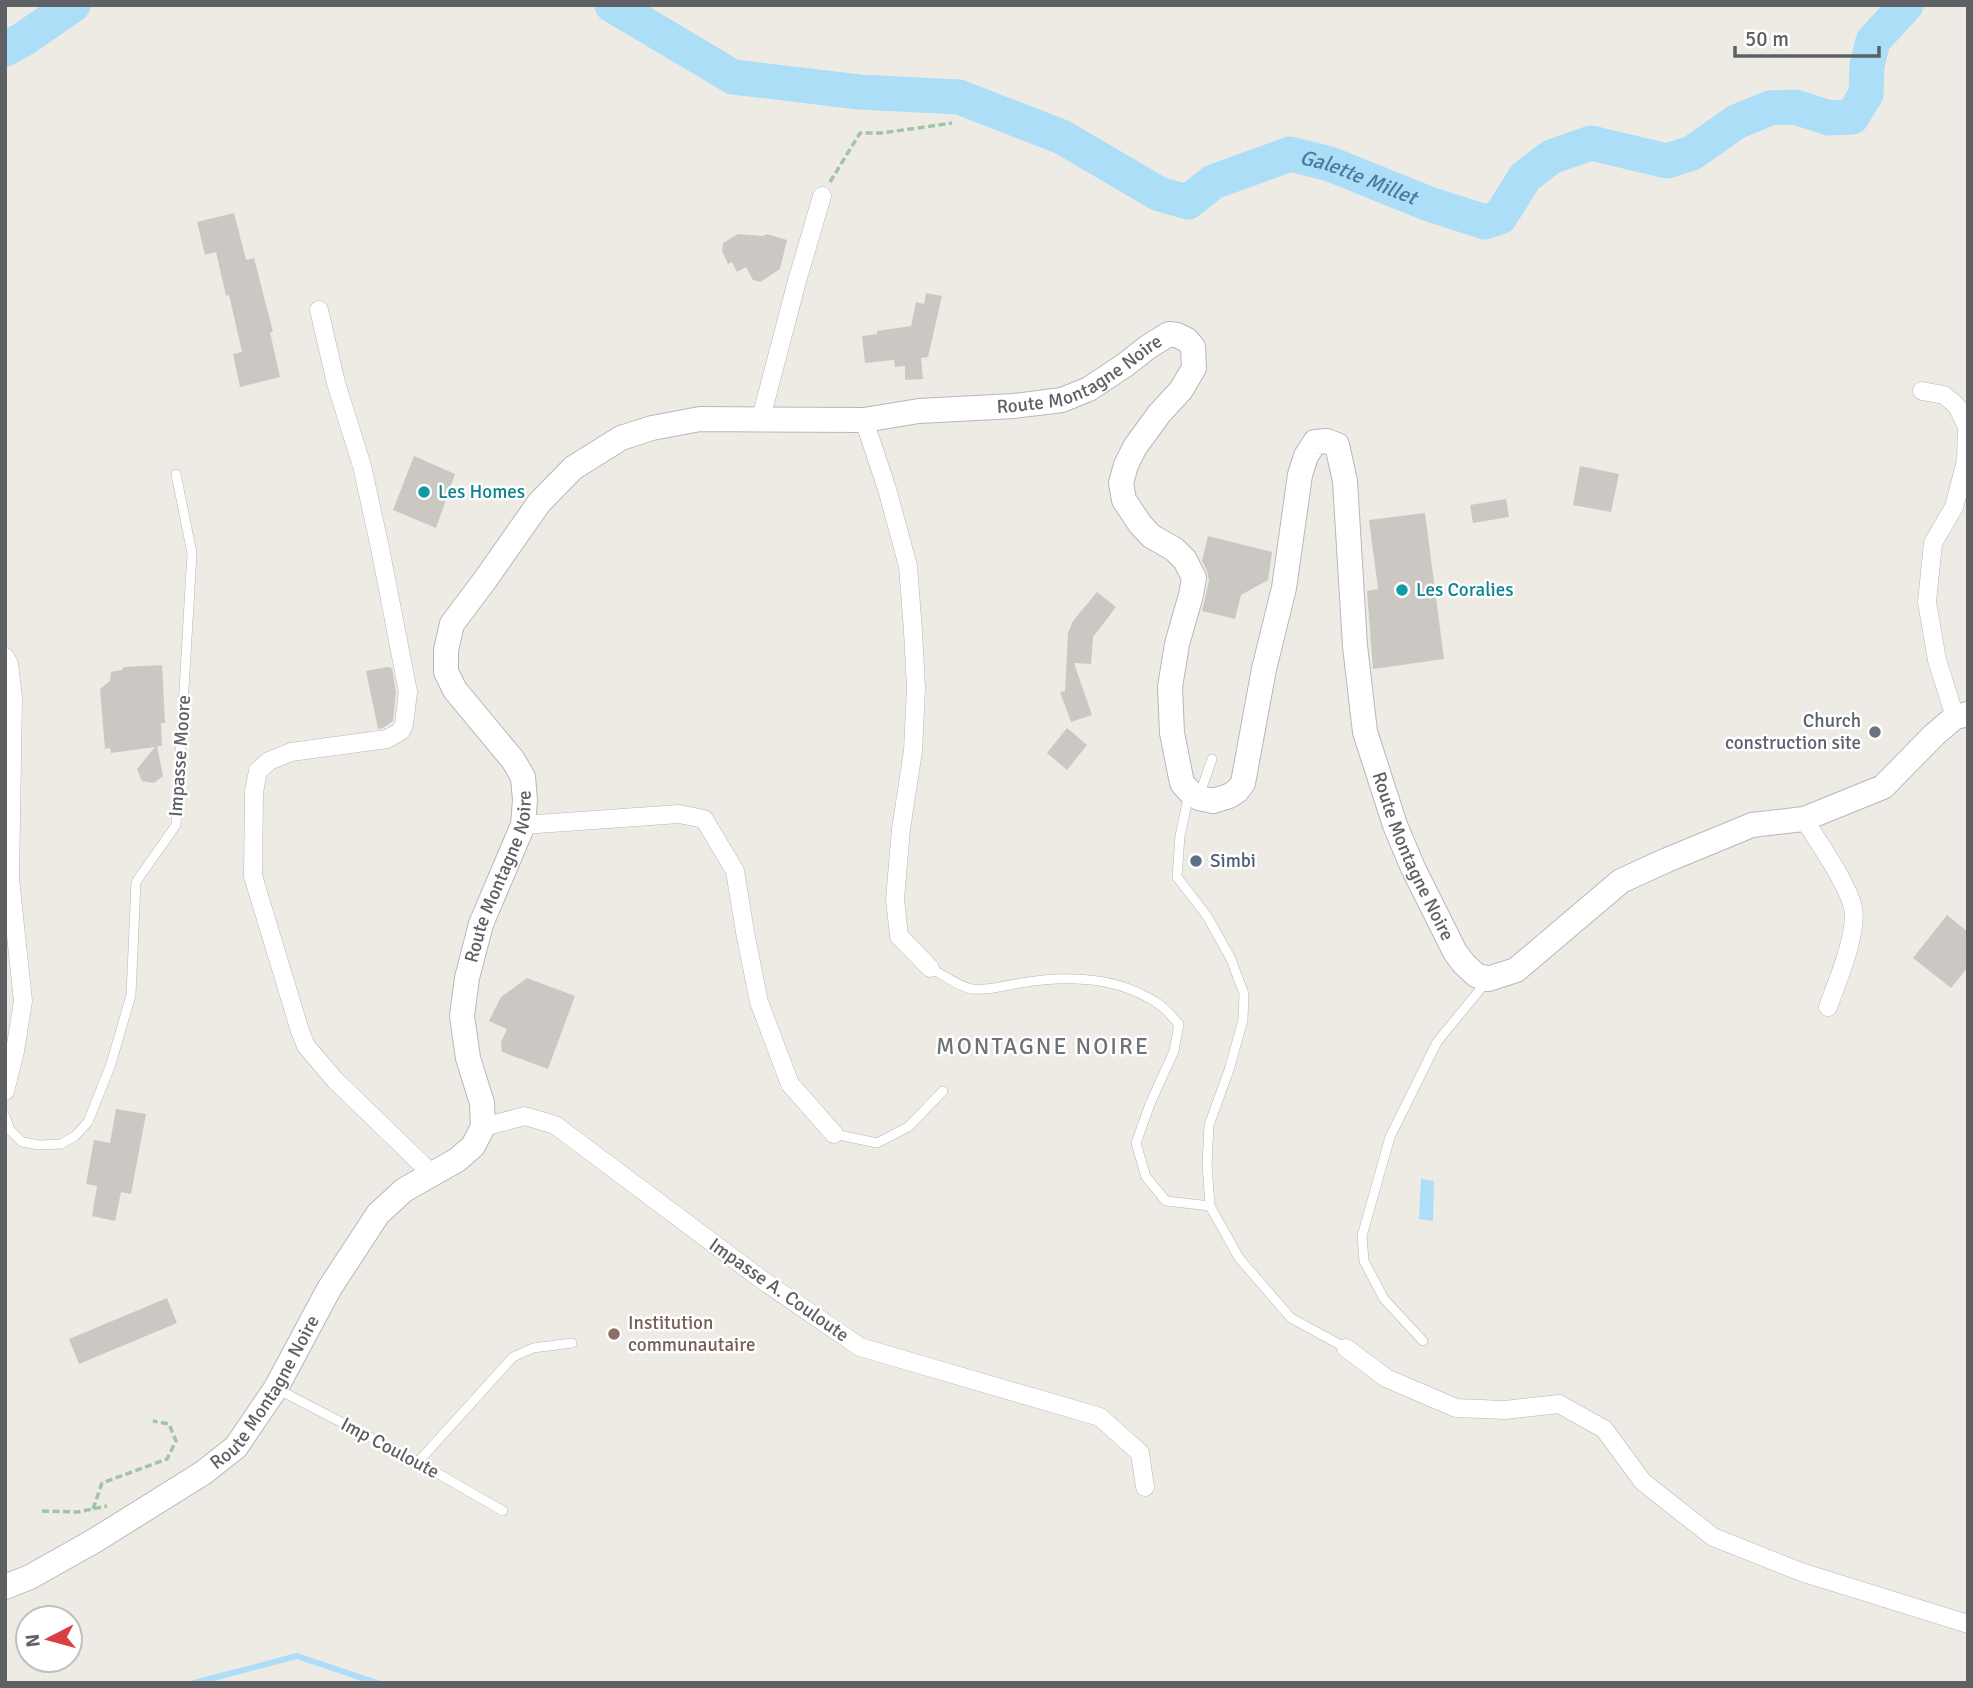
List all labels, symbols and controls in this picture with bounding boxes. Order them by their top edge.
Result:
scale bar [1735,14,1878,58]
text: 50 m [1745,26,1789,52]
water label: Galette Millet [1297,144,1423,212]
street label: Route Montagne Noire [996,329,1166,419]
place label: Les Homes [438,480,525,504]
marker: Les Homes [416,484,432,500]
place label: Les Coralies [1416,578,1514,602]
marker: Les Coralies [1394,582,1410,598]
street label: Impasse Moore [164,694,196,818]
place label: Church construction site [1725,709,1861,755]
marker: Church construction site [1867,724,1883,740]
street label: Route Montagne Noire [1367,769,1459,945]
street label: Route Montagne Noire [459,789,537,965]
place label: Simbi [1210,849,1256,873]
marker: Simbi [1188,853,1204,869]
district label: MONTAGNE NOIRE [936,1032,1150,1061]
street label: Impasse A. Couloute [704,1233,854,1347]
street label: Route Montagne Noire [205,1311,325,1475]
place label: Institution communautaire [628,1311,755,1357]
marker: Institution communautaire [606,1326,622,1342]
street label: Imp Couloute [337,1412,443,1484]
north arrow [14,1604,84,1674]
text: N [20,1633,46,1648]

